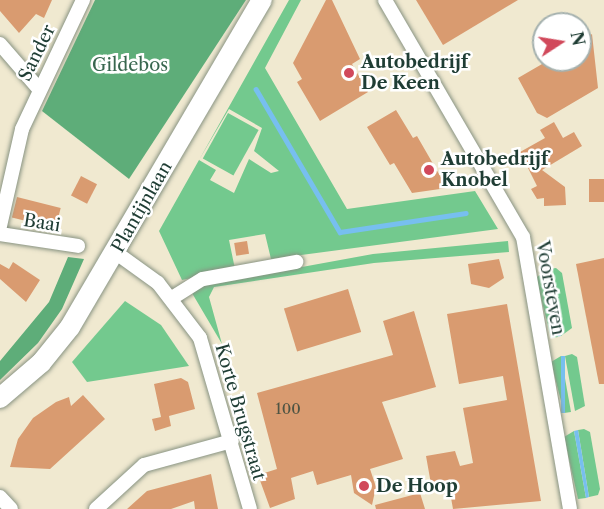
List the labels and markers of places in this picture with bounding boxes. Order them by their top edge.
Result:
place label: Autobedrijf De Keen [361,52,468,94]
marker: Autobedrijf De Keen [342,66,356,80]
place label: Autobedrijf Knobel [441,149,548,192]
marker: Autobedrijf Knobel [422,163,436,177]
place label: De Hoop [376,475,458,497]
marker: De Hoop [357,479,371,493]

